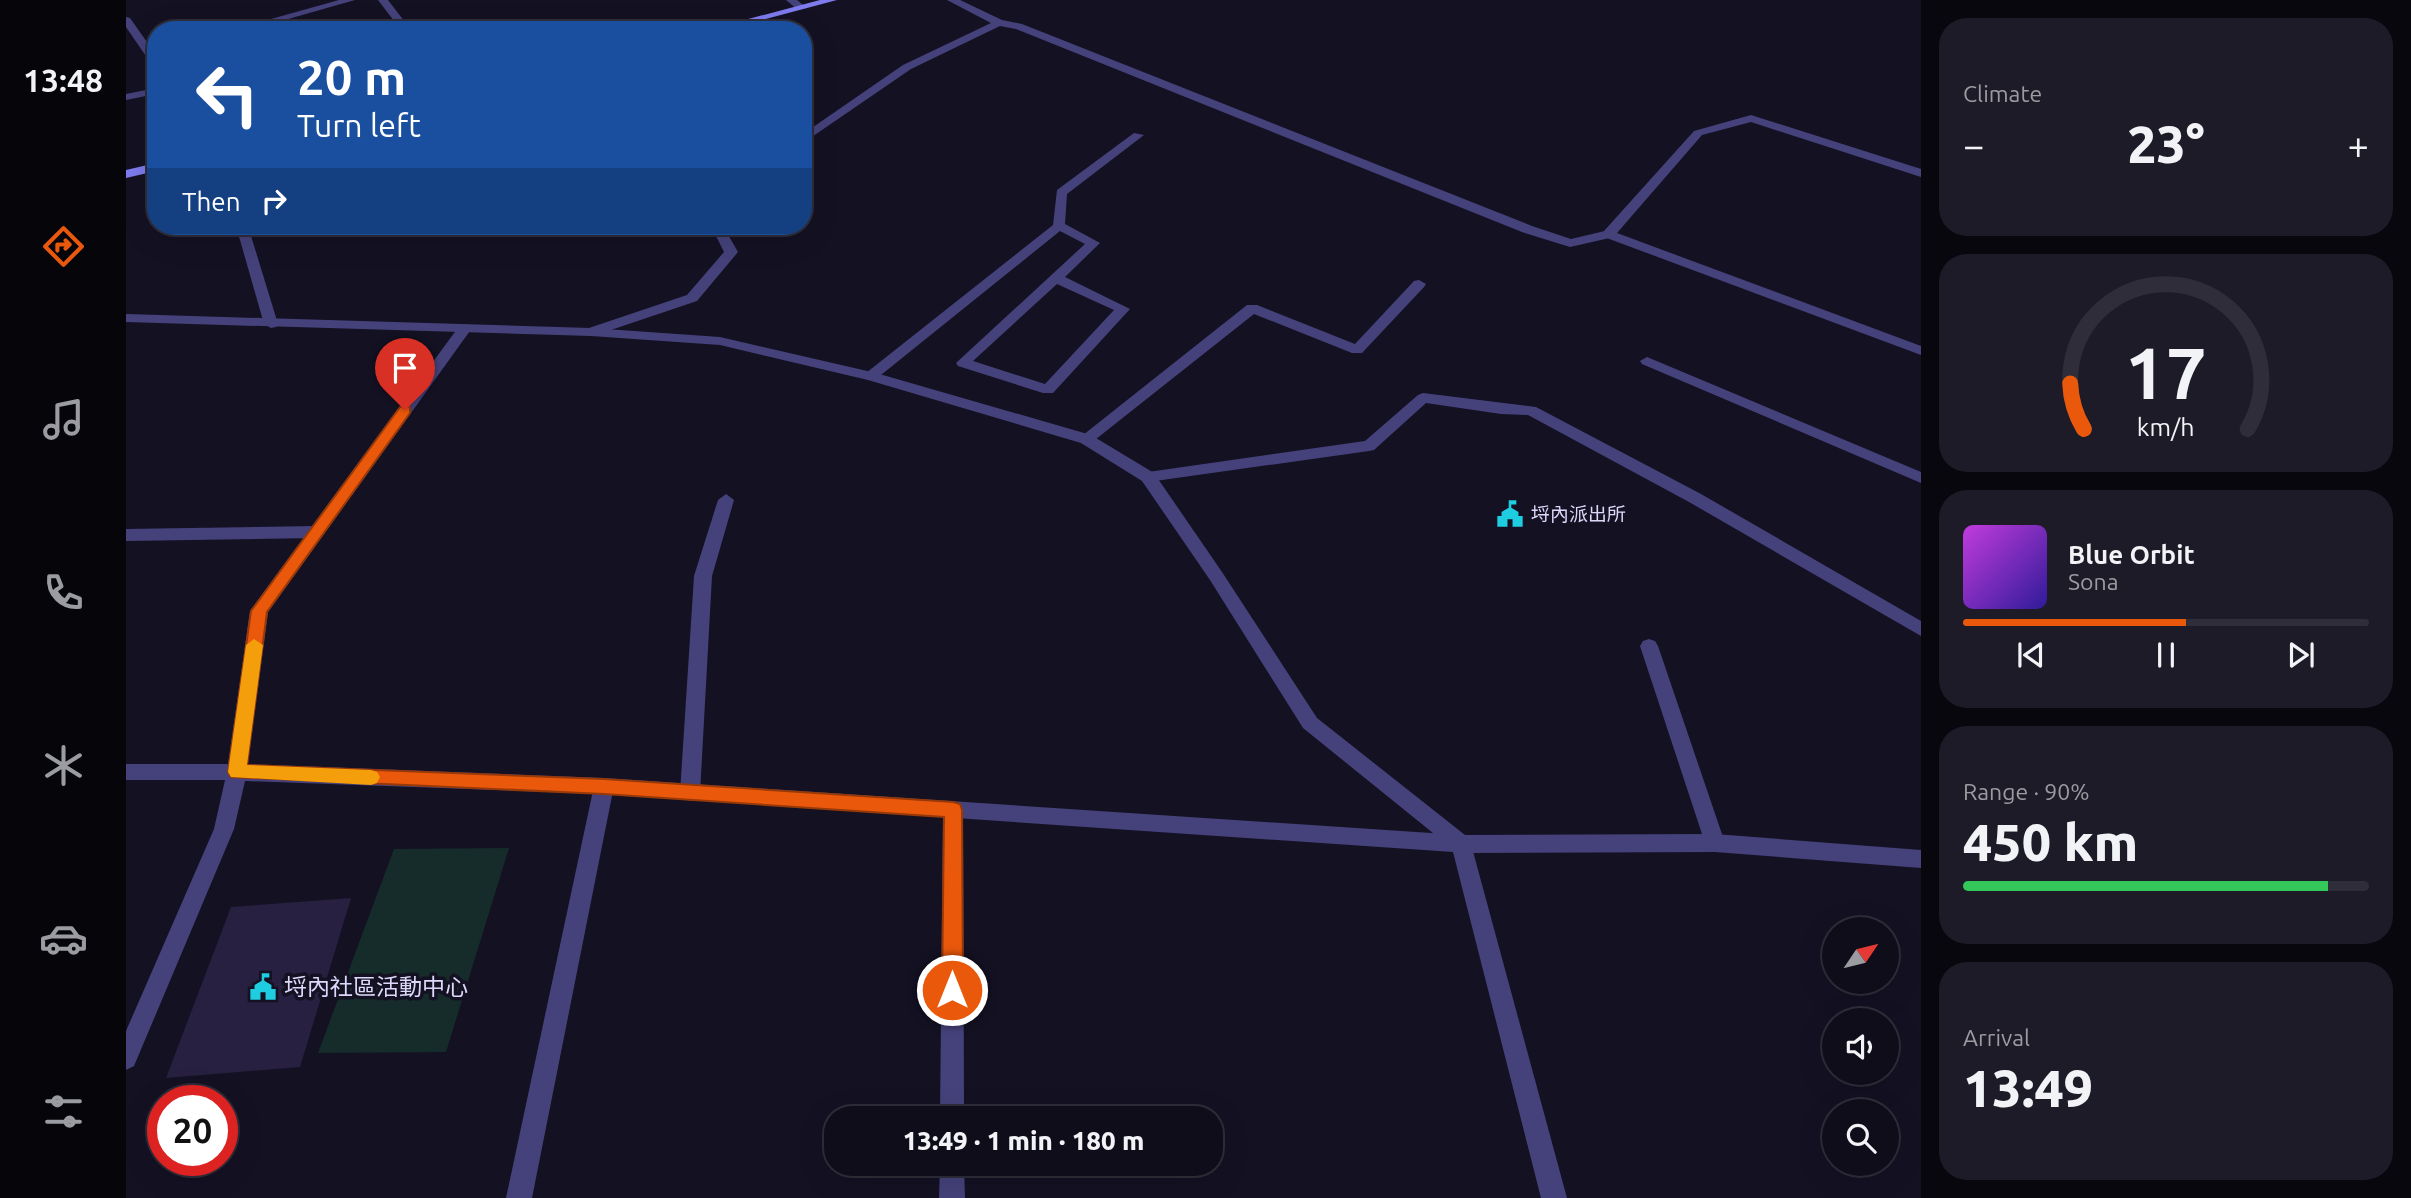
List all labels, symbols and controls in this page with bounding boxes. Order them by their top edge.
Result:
icon: left [182,49,273,140]
text: 20 m [297,49,406,104]
text: 13:48 [23,62,103,98]
text: Climate [1963,81,2042,106]
text: Turn left [297,107,421,143]
text: 23° [2127,115,2205,173]
text: − [1963,124,1984,166]
text: + [2348,124,2369,166]
icon: right [255,182,293,220]
text: Then [182,187,241,216]
icon: directions [39,222,88,271]
text: 17 [2125,331,2207,413]
pin [375,338,435,410]
icon: arrive [386,349,424,387]
icon: music [39,395,88,444]
text: km/h [2137,413,2195,441]
public building icon: 埒內派出所 [1495,499,1525,529]
place label: 埒內派出所 [1531,503,1626,525]
text: Blue Orbit [2068,540,2195,569]
icon: phone [39,568,88,617]
text: Sona [2068,569,2118,594]
icon: previous [2012,636,2050,674]
icon: pause [2147,636,2185,674]
icon: next [2282,636,2320,674]
icon: climate [39,741,88,790]
text: Range · 90% [1963,779,2090,804]
text: 450 km [1963,813,2138,871]
icon: car [39,914,88,963]
north arrow [1822,917,1899,994]
map controls [1822,917,1899,1176]
position arrow [915,953,989,1027]
public building icon: 埒內社區活動中心 [248,972,278,1002]
place label: 埒內社區活動中心 [284,974,468,999]
button: sound [1822,1008,1899,1085]
text: Arrival [1963,1025,2030,1050]
text: 13:49 [1963,1059,2093,1117]
speed limit sign: 20 [147,1085,238,1176]
icon: filters [39,1087,88,1136]
button: search [1822,1099,1899,1176]
text: 13:49 · 1 min · 180 m [903,1126,1144,1155]

